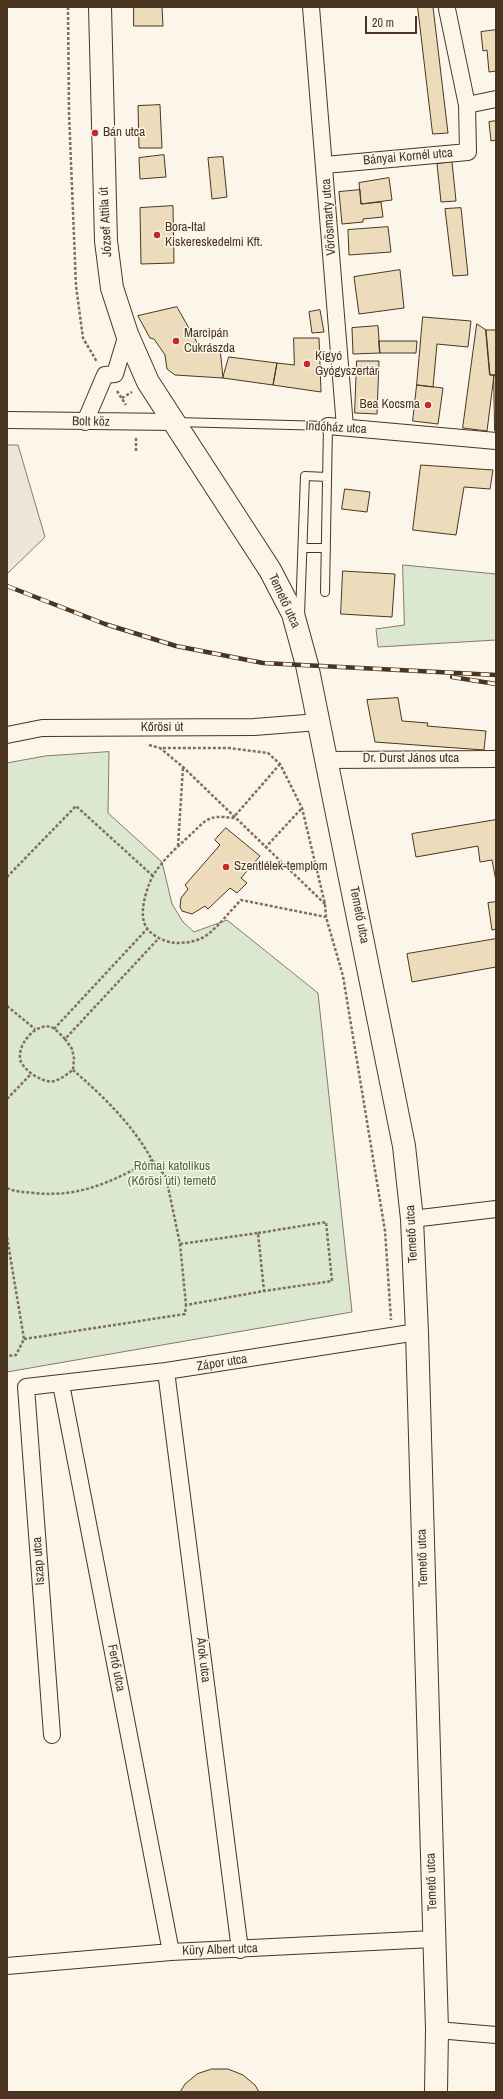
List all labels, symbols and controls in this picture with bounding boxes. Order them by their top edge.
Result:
scale bar [367,8,419,34]
text: 20 m [372,15,394,31]
place label: Bán utca [103,125,145,141]
marker: Bán utca [90,128,100,138]
street label: Bányai Kornél utca [362,145,454,169]
street label: Vörösmarty utca [319,178,339,256]
street label: József Attila út [96,187,116,257]
place label: Bora-Ital Kiskereskedelmi Kft. [165,220,263,251]
marker: Bora-Ital Kiskereskedelmi Kft. [152,230,162,240]
place label: Marcipán Cukrászda [184,326,235,357]
marker: Marcipán Cukrászda [171,336,181,346]
place label: Kígyó Gyógyszertár [315,349,378,380]
marker: Kígyó Gyógyszertár [302,359,312,369]
place label: Bea Kocsma [360,397,420,413]
marker: Bea Kocsma [423,400,433,410]
street label: Bolt köz [72,414,110,430]
street label: Indóház utca [305,419,367,437]
street label: Temető utca [265,571,303,631]
street label: Kőrösi út [141,720,183,736]
street label: Dr. Durst János utca [363,751,459,767]
place label: Szentlélek-templom [234,859,328,875]
marker: Szentlélek-templom [221,862,231,872]
street label: Temető utca [346,885,372,945]
park label: Római katolikus (Kőrösi úti) temető [128,1159,216,1190]
street label: Temető utca [403,1205,421,1263]
street label: Zápor utca [196,1351,248,1375]
street label: Temető utca [414,1529,432,1587]
street label: Iszap utca [30,1536,48,1586]
street label: Árok utca [193,1637,213,1683]
street label: Fertő utca [104,1643,128,1693]
street label: Temető utca [423,1853,441,1911]
street label: Küry Albert utca [182,1941,258,1959]

